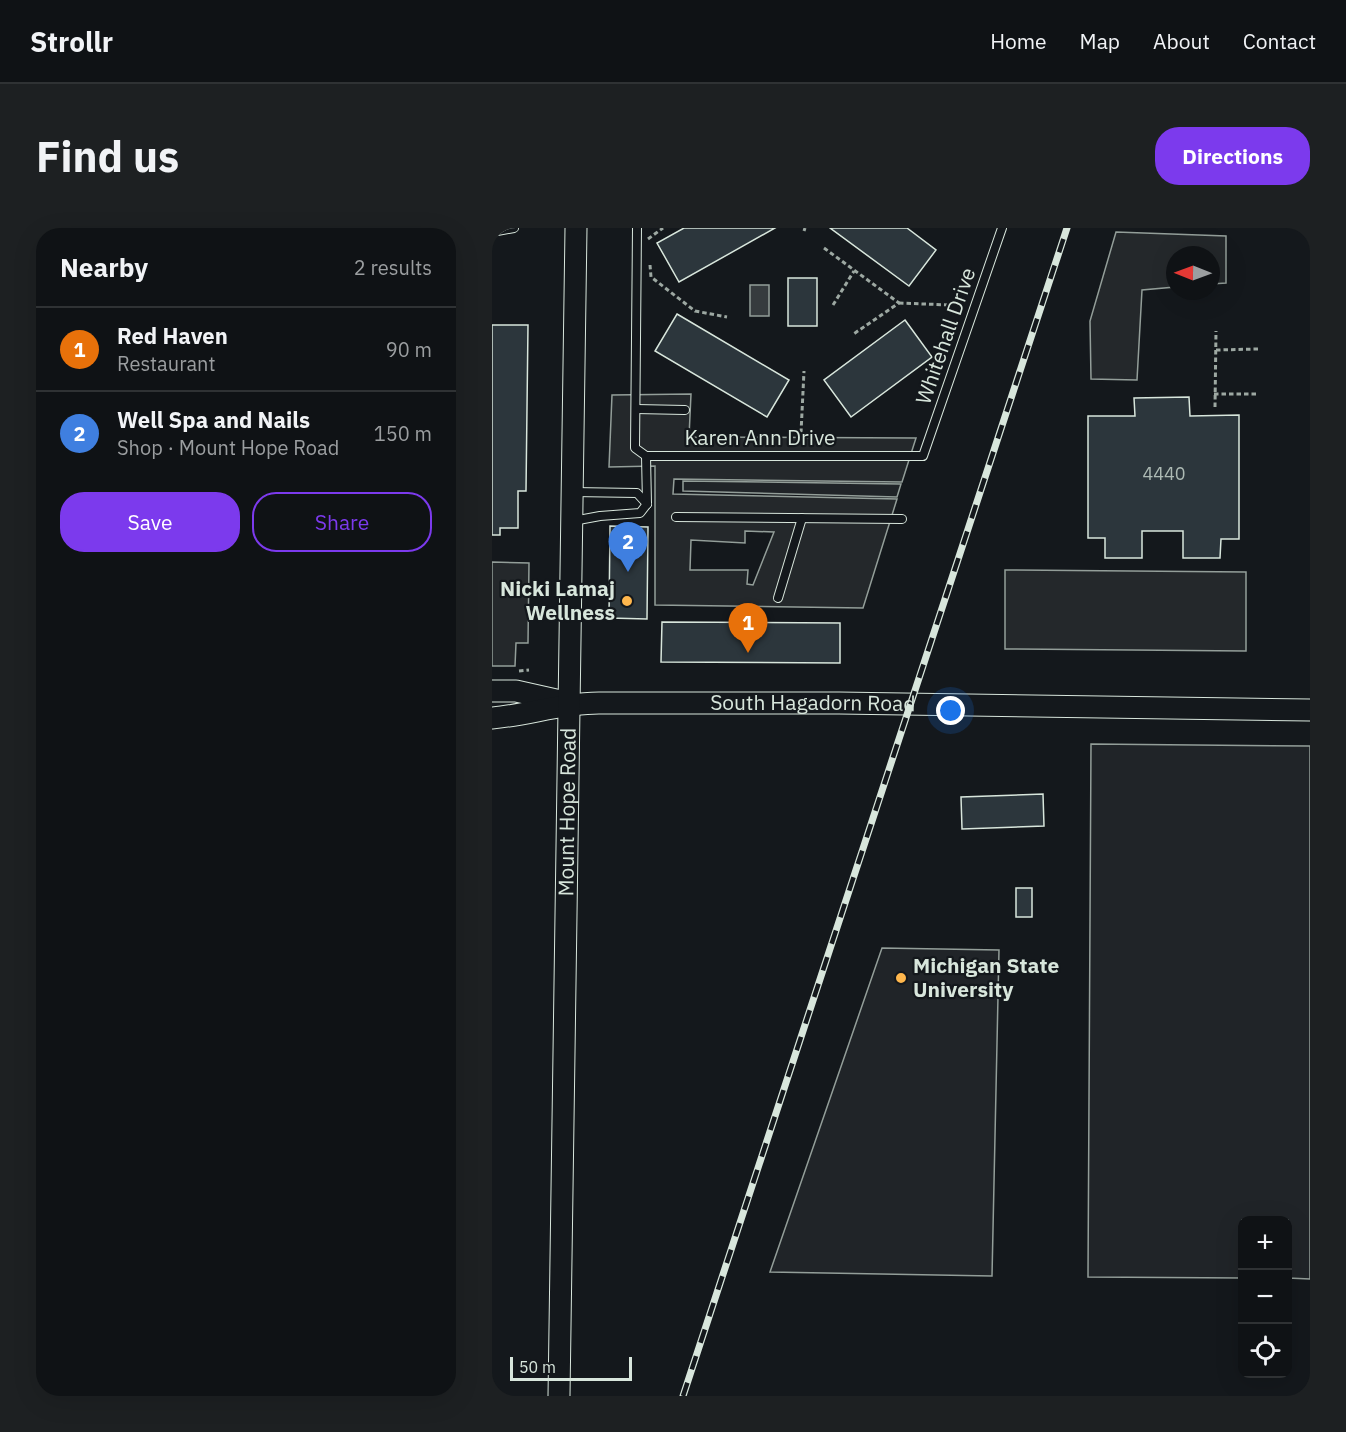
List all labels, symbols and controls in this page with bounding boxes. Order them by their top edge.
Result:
text: Strollr [30,23,113,60]
text: Home [990,27,1047,55]
text: Map [1080,27,1120,55]
text: About [1153,27,1210,55]
text: Contact [1243,27,1316,55]
button: Directions [1155,127,1310,185]
text: Find us [36,129,179,184]
north arrow [1166,246,1220,300]
text: Nearby [60,250,148,284]
text: 2 results [354,254,432,281]
street label: Whitehall Drive [909,264,982,408]
text: Red Haven [117,321,228,350]
text: 1 [74,336,86,363]
text: 90 m [386,336,432,363]
text: Restaurant [117,350,215,377]
text: Well Spa and Nails [117,405,310,434]
text: 2 [74,420,86,447]
text: 150 m [374,420,432,447]
street label: Karen Ann Drive [684,423,836,451]
text: Shop · Mount Hope Road [117,434,339,461]
house number: 4440 [1142,462,1186,485]
button: Save [60,492,240,552]
button: Share [252,492,432,552]
pin: 2 [608,522,648,572]
place label: Nicki Lamaj Wellness [500,574,615,626]
marker: Nicki Lamaj Wellness [620,594,634,608]
pin: 1 [728,604,768,653]
street label: South Hagadorn Road [710,688,916,717]
your location [936,696,965,725]
street label: Mount Hope Road [551,728,582,897]
place label: Michigan State University [913,951,1059,1003]
marker: Michigan State University [894,971,908,985]
map controls [1238,1216,1292,1378]
button: + [1238,1216,1292,1270]
button: − [1238,1270,1292,1324]
button: locate [1238,1324,1292,1378]
scale bar [510,1354,632,1382]
text: 50 m [519,1357,556,1377]

